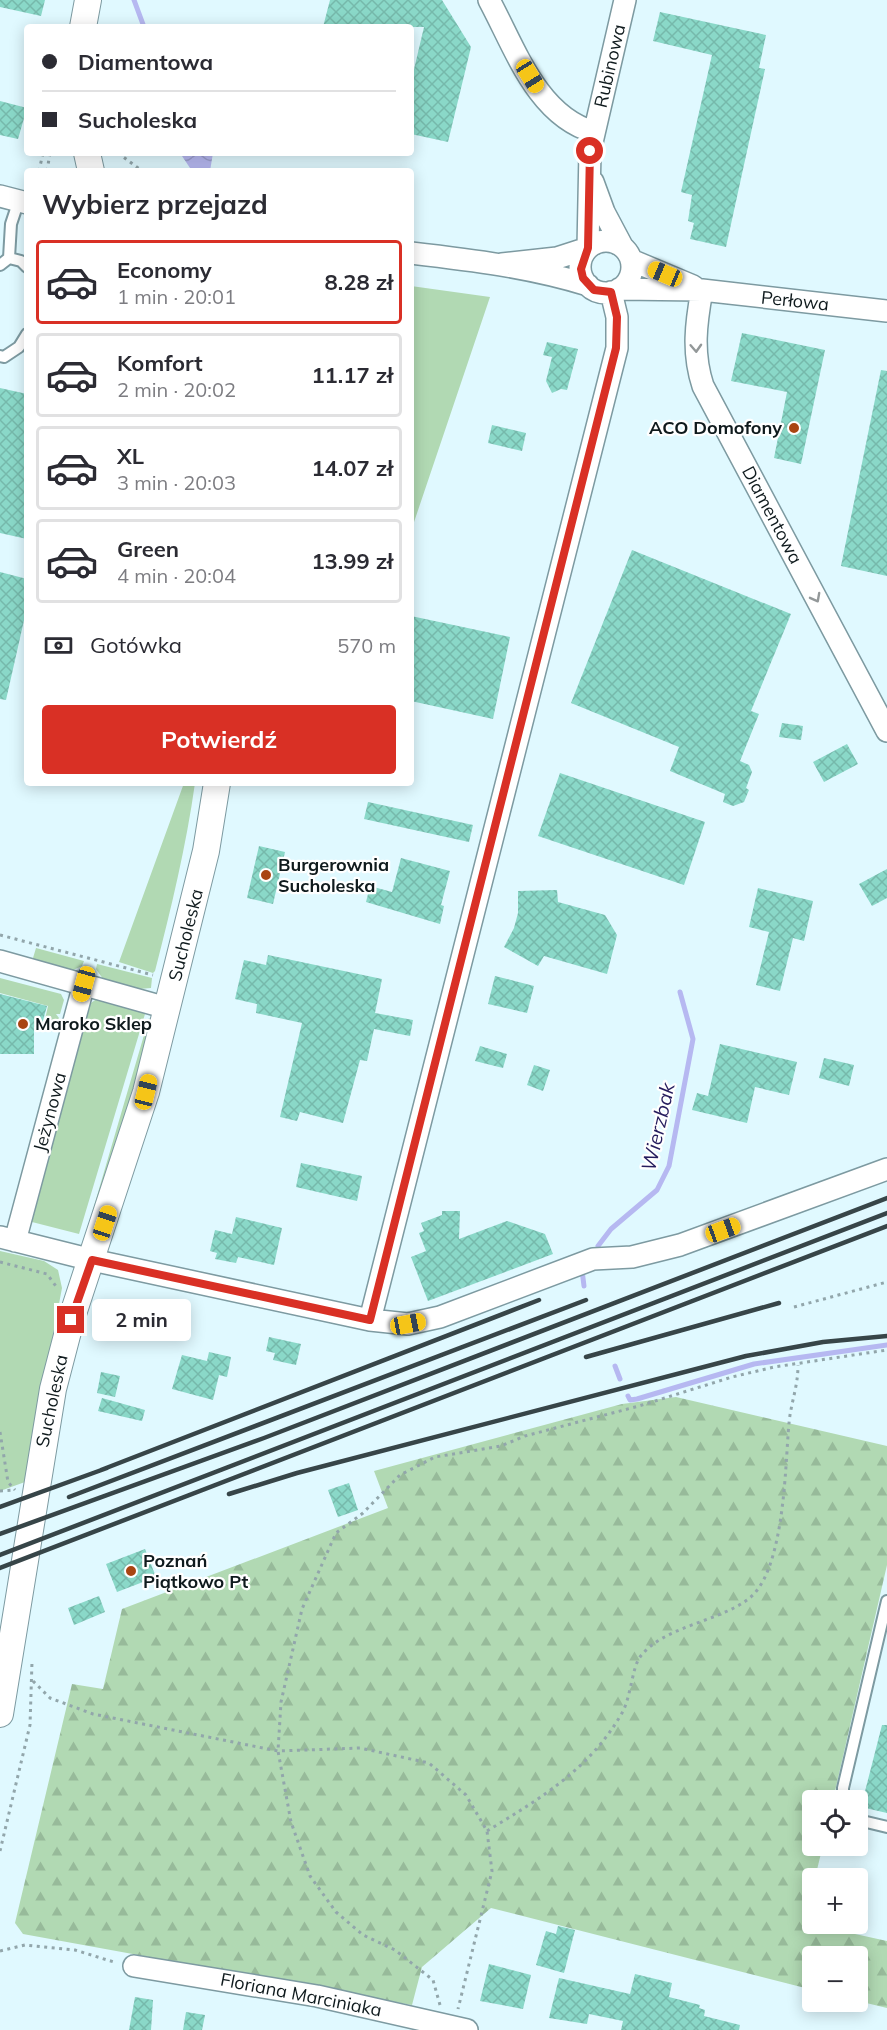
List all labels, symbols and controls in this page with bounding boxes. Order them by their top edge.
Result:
street label: Rubinowa [589,22,630,110]
text: Diamentowa [78,48,213,76]
car [513,56,547,96]
text: Sucholeska [78,106,197,134]
route start [576,137,603,164]
text: Wybierz przejazd [42,187,268,221]
icon: car [45,255,99,309]
text: Economy [117,256,212,284]
car [645,259,685,289]
text: 8.28 zł [325,268,393,296]
text: 1 min · 20:01 [117,284,236,309]
street label: Perłowa [760,285,830,316]
one-way arrow [689,343,702,352]
icon: car [45,348,99,402]
text: Komfort [117,349,203,377]
text: 11.17 zł [311,361,393,389]
text: 2 min · 20:02 [117,377,236,402]
place label: ACO Domofony [649,416,782,439]
marker: ACO Domofony [787,421,801,435]
icon: car [45,441,99,495]
text: XL [117,442,144,470]
text: 14.07 zł [311,454,393,482]
street label: Diamentowa [737,462,808,568]
text: 3 min · 20:03 [117,470,236,495]
icon: car [45,534,99,588]
text: Green [117,535,179,563]
text: 13.99 zł [311,547,393,575]
text: 4 min · 20:04 [117,563,236,588]
one-way arrow [809,591,820,602]
icon: cash [42,629,75,662]
text: Gotówka [90,631,182,659]
text: 570 m [337,633,396,658]
button: Potwierdź [42,705,396,774]
place label: Burgerownia Sucholeska [278,853,389,897]
marker: Burgerownia Sucholeska [259,868,273,882]
street label: Sucholeska [163,886,208,983]
car [71,964,97,1004]
place label: Maroko Sklep [35,1012,152,1035]
marker: Maroko Sklep [16,1017,30,1031]
street label: Jeżynowa [28,1070,71,1154]
car [133,1072,159,1112]
water label: Wierzbak [635,1080,680,1173]
car [91,1203,119,1243]
car [703,1215,743,1245]
callout: 2 min [92,1299,191,1341]
route end [57,1306,84,1333]
text: 2 min [115,1307,168,1332]
car [389,1312,427,1336]
street label: Sucholeska [30,1352,73,1449]
place label: Poznań Piątkowo Pt [143,1549,248,1593]
marker: Poznań Piątkowo Pt [124,1564,138,1578]
map controls [802,1790,868,2012]
button: locate [802,1790,868,1856]
button: + [802,1868,868,1934]
button: − [802,1946,868,2012]
street label: Floriana Marciniaka [218,1968,384,2021]

